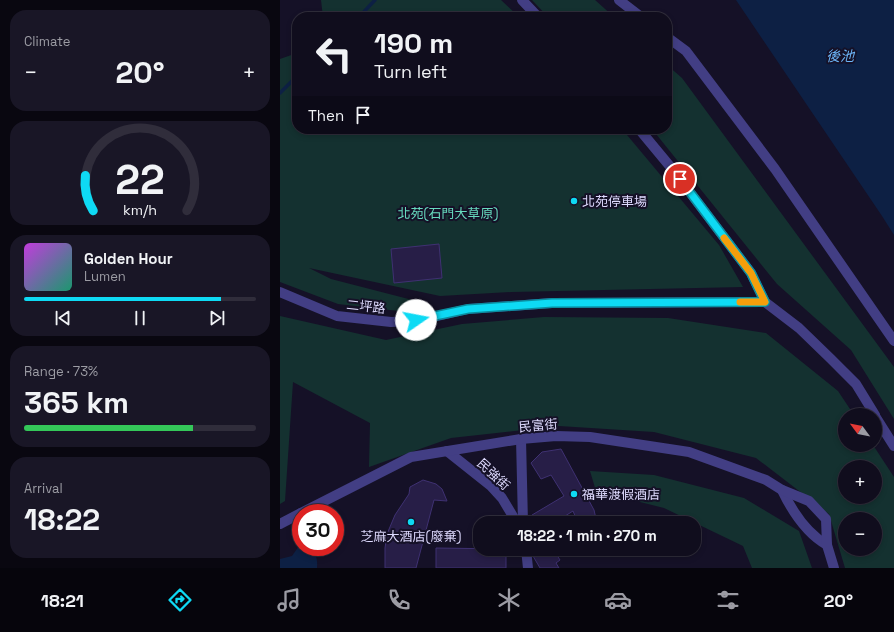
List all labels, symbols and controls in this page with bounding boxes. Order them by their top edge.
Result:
text: 190 m [374,25,453,61]
icon: left [308,28,360,80]
text: Climate [24,33,70,50]
water label: 後池 [826,47,856,65]
text: 20° [115,53,165,92]
text: − [24,58,38,86]
text: + [242,58,256,86]
text: Turn left [374,60,447,83]
icon: arrive [352,104,374,126]
text: Then [308,106,344,125]
text: 22 [115,153,165,206]
pin [663,162,697,196]
icon: arrive [669,168,691,190]
place label: 北苑停車場 [582,193,647,210]
marker: 北苑停車場 [569,196,579,206]
text: km/h [123,201,157,219]
park label: 北苑(石門大草原) [398,205,499,222]
text: Golden Hour [84,249,173,268]
text: Lumen [84,268,126,285]
street label: 二坪路 [346,296,386,317]
position arrow [395,299,437,341]
icon: previous [52,307,74,329]
icon: pause [129,307,151,329]
icon: next [206,307,228,329]
text: Range · 73% [24,363,98,380]
text: 365 km [24,383,129,422]
north arrow [838,408,882,452]
map controls [838,408,882,556]
street label: 民富街 [518,415,558,436]
street label: 民強街 [474,455,514,494]
button: + [838,460,882,504]
text: Arrival [24,480,63,497]
place label: 福華渡假酒店 [582,486,660,503]
marker: 福華渡假酒店 [569,489,579,499]
text: 18:22 [24,500,100,539]
speed limit sign: 30 [292,504,344,556]
button: − [838,512,882,556]
marker: 芝麻大酒店(廢棄) [406,517,416,527]
text: 18:22 · 1 min · 270 m [517,526,657,545]
place label: 芝麻大酒店(廢棄) [361,528,462,545]
icon: directions [166,586,194,614]
icon: music [275,586,303,614]
icon: phone [385,586,413,614]
icon: climate [495,586,523,614]
icon: car [604,586,632,614]
icon: filters [714,586,742,614]
text: 18:21 [41,589,84,612]
text: 20° [824,589,853,612]

